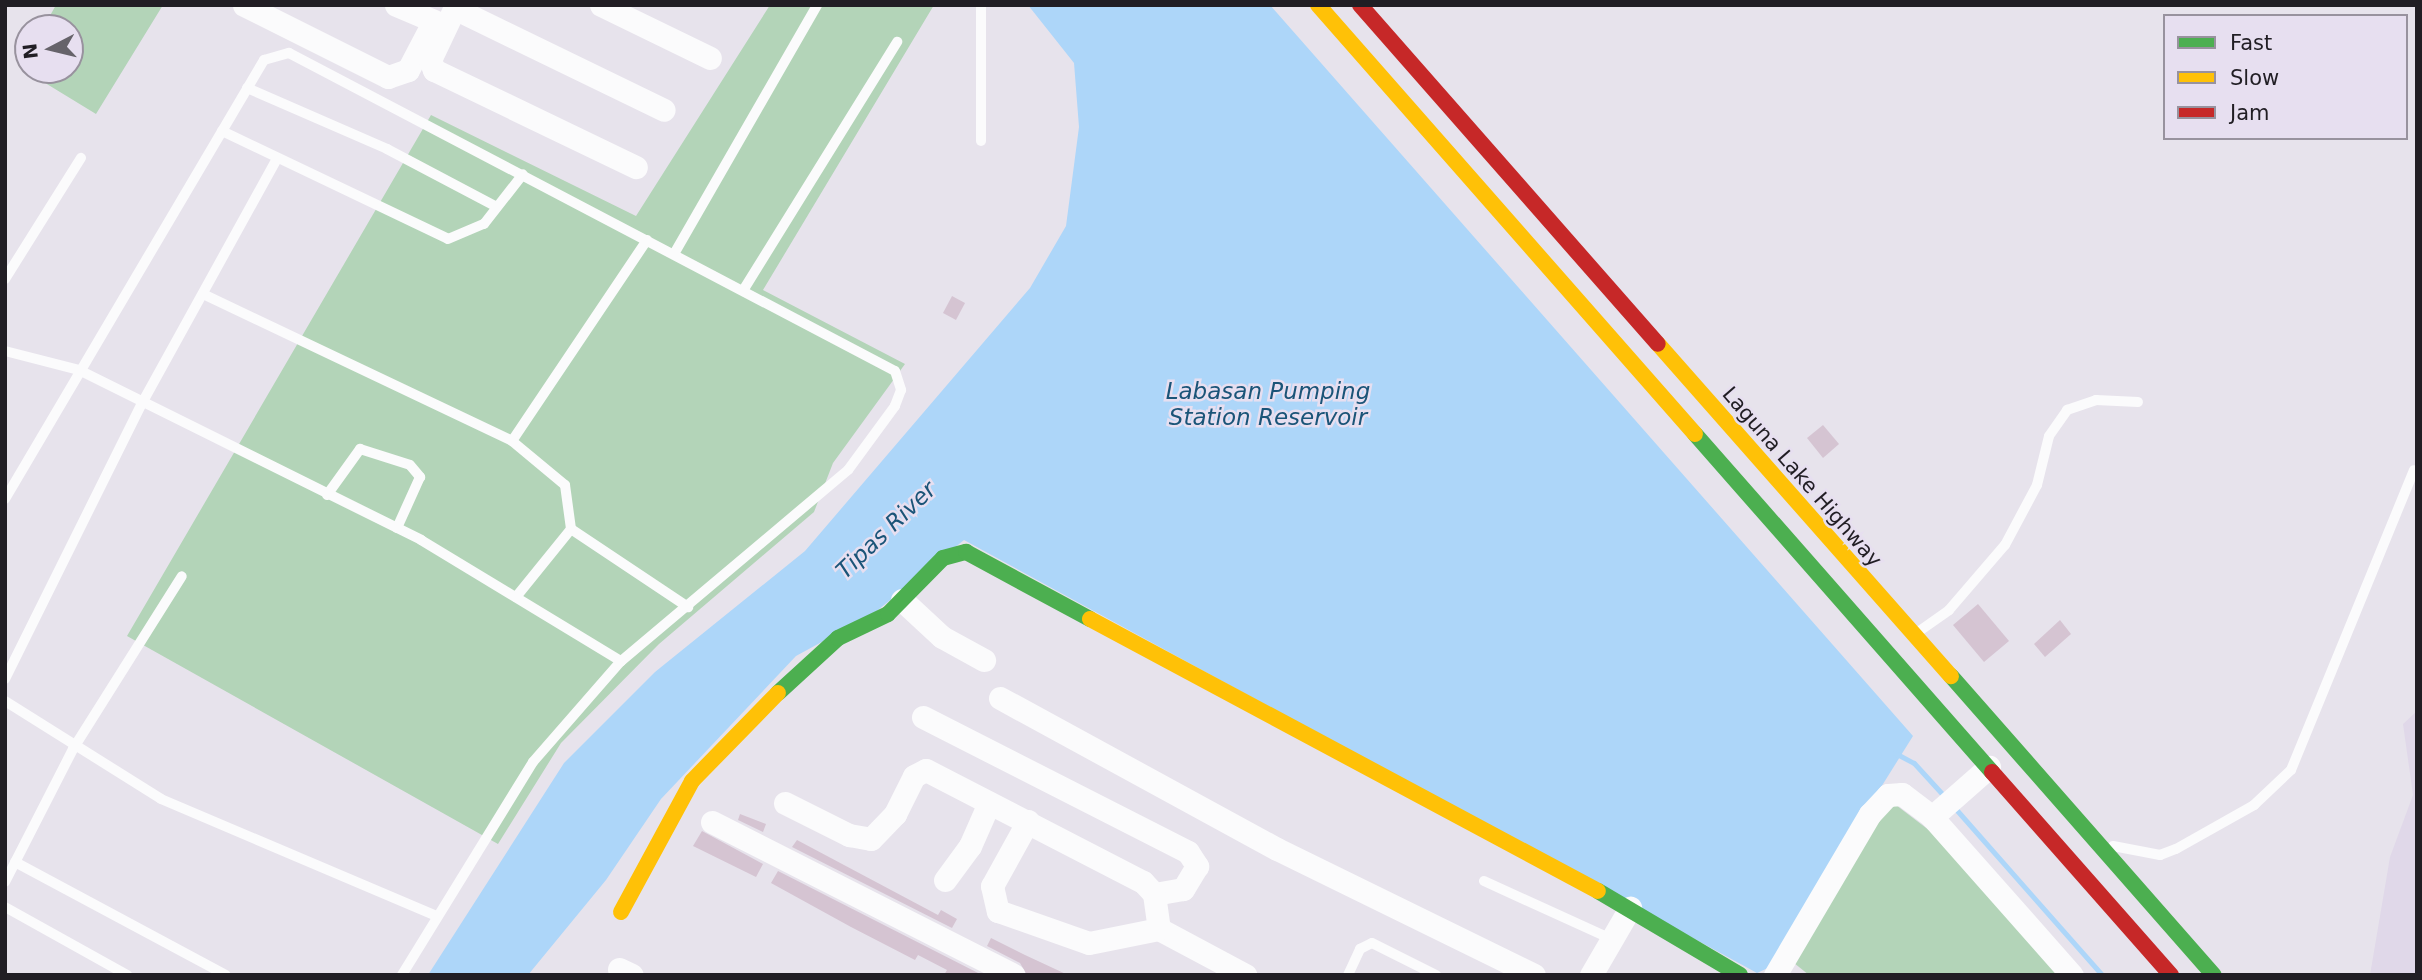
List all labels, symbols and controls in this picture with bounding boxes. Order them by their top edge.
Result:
north arrow [14,14,84,84]
legend [2163,14,2408,140]
text: Fast [2230,31,2272,55]
text: N [18,42,42,61]
text: Slow [2230,66,2279,90]
text: Jam [2230,101,2270,125]
water label: Labasan Pumping Station Reservoir [1166,377,1370,431]
street label: Laguna Lake Highway [1717,382,1887,572]
water label: Tipas River [830,476,942,584]

